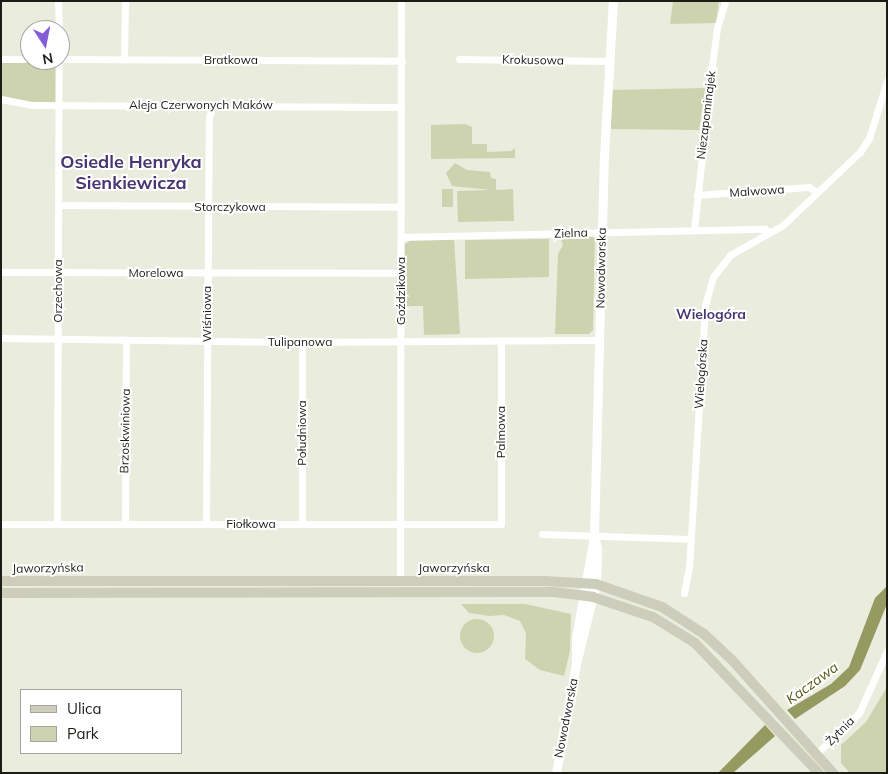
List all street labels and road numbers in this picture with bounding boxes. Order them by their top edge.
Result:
street label: Krokusowa [502,52,564,68]
street label: Bratkowa [204,53,258,67]
street label: Niezapominajek [693,70,719,160]
street label: Aleja Czerwonych Maków [129,98,273,112]
street label: Malwowa [729,182,785,200]
street label: Storczykowa [194,200,266,214]
street label: Zielna [554,225,588,241]
street label: Nowodworska [593,227,609,309]
street label: Goździkowa [394,257,408,325]
street label: Orzechowa [51,259,65,323]
street label: Morelowa [128,266,184,280]
street label: Wiśniowa [200,286,214,342]
street label: Tulipanowa [268,335,332,349]
street label: Wielogórska [691,339,711,409]
street label: Brzoskwiniowa [117,388,133,474]
street label: Południowa [295,400,309,466]
street label: Palmowa [494,406,508,458]
street label: Fiołkowa [226,517,276,531]
street label: Jaworzyńska [12,560,84,576]
street label: Jaworzyńska [418,561,490,575]
street label: Nowodworska [551,677,581,759]
street label: Żytnia [823,714,857,748]

